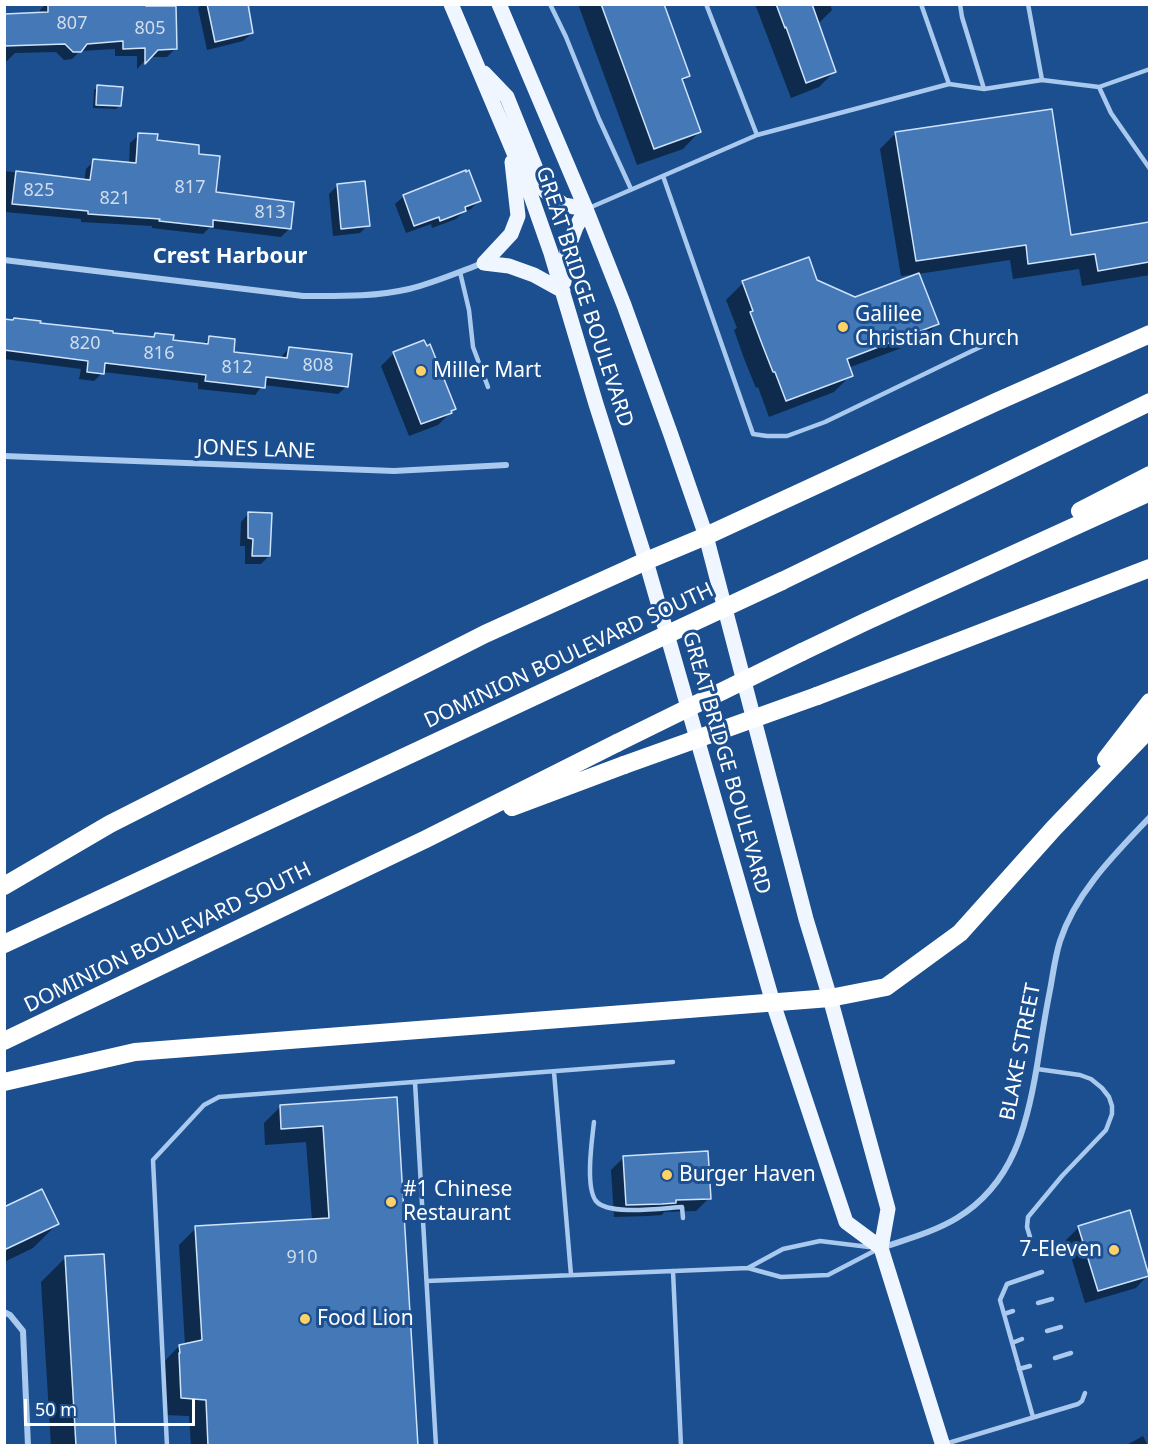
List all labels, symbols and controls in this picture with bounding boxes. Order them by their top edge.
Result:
house number: 807 [57,13,87,35]
house number: 805 [135,18,165,40]
street label: GREAT BRIDGE BOULEVARD [530,164,638,430]
house number: 817 [175,177,205,199]
house number: 825 [24,180,54,202]
house number: 821 [100,188,130,210]
house number: 813 [255,202,285,224]
district label: Crest Harbour [153,244,307,270]
place label: Galilee Christian Church [855,302,1019,352]
marker: Galilee Christian Church [836,320,850,334]
house number: 820 [70,333,100,355]
house number: 816 [144,343,174,365]
house number: 808 [303,355,333,377]
house number: 812 [222,357,252,379]
place label: Miller Mart [433,358,541,384]
marker: Miller Mart [414,364,428,378]
street label: JONES LANE [196,435,316,465]
street label: DOMINION BOULEVARD SOUTH [420,578,718,734]
street label: GREAT BRIDGE BOULEVARD [676,629,776,897]
street label: DOMINION BOULEVARD SOUTH [20,857,316,1019]
street label: BLAKE STREET [995,981,1047,1123]
place label: Burger Haven [679,1162,816,1188]
marker: Burger Haven [660,1168,674,1182]
place label: #1 Chinese Restaurant [403,1177,512,1227]
marker: #1 Chinese Restaurant [384,1195,398,1209]
place label: 7-Eleven [1019,1237,1102,1263]
marker: 7-Eleven [1107,1243,1121,1257]
house number: 910 [287,1247,317,1269]
place label: Food Lion [317,1306,414,1332]
marker: Food Lion [298,1312,312,1326]
scale bar [27,1387,198,1425]
text: 50 m [35,1397,77,1421]

